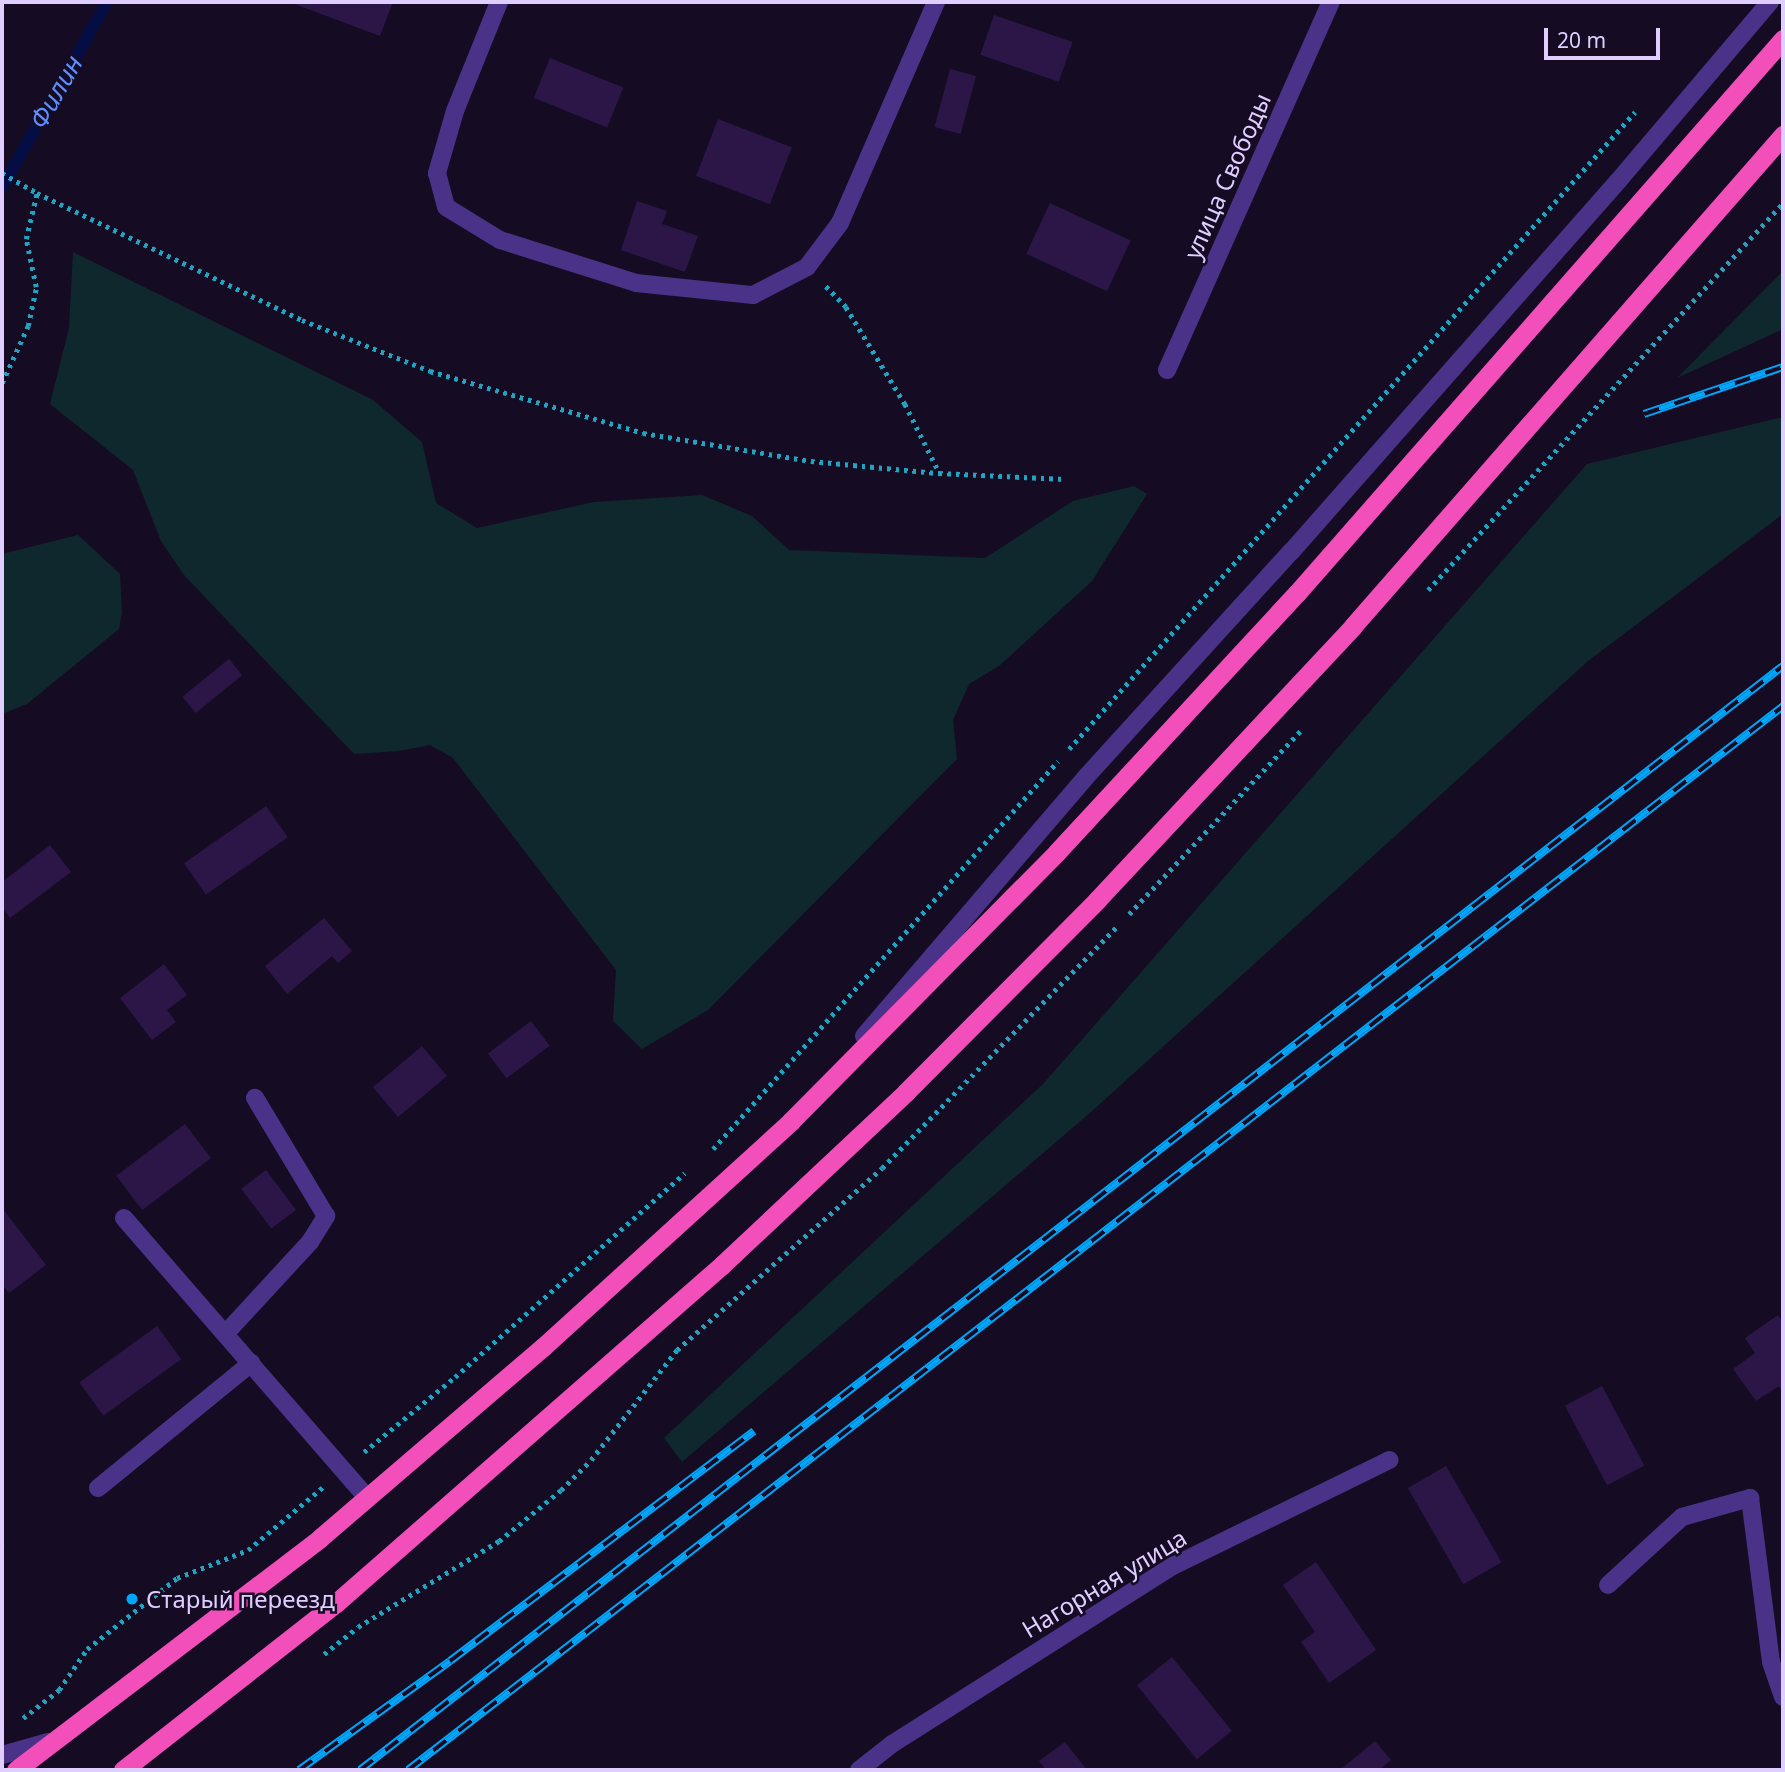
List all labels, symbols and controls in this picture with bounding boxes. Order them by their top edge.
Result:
scale bar [1547,14,1662,58]
text: 20 m [1557,26,1606,54]
water label: Филин [23,50,89,134]
street label: улица Свободы [1178,89,1276,263]
street label: Нагорная улица [1017,1523,1191,1643]
place label: Старый переезд [146,1585,335,1613]
marker: Старый переезд [124,1591,140,1607]

